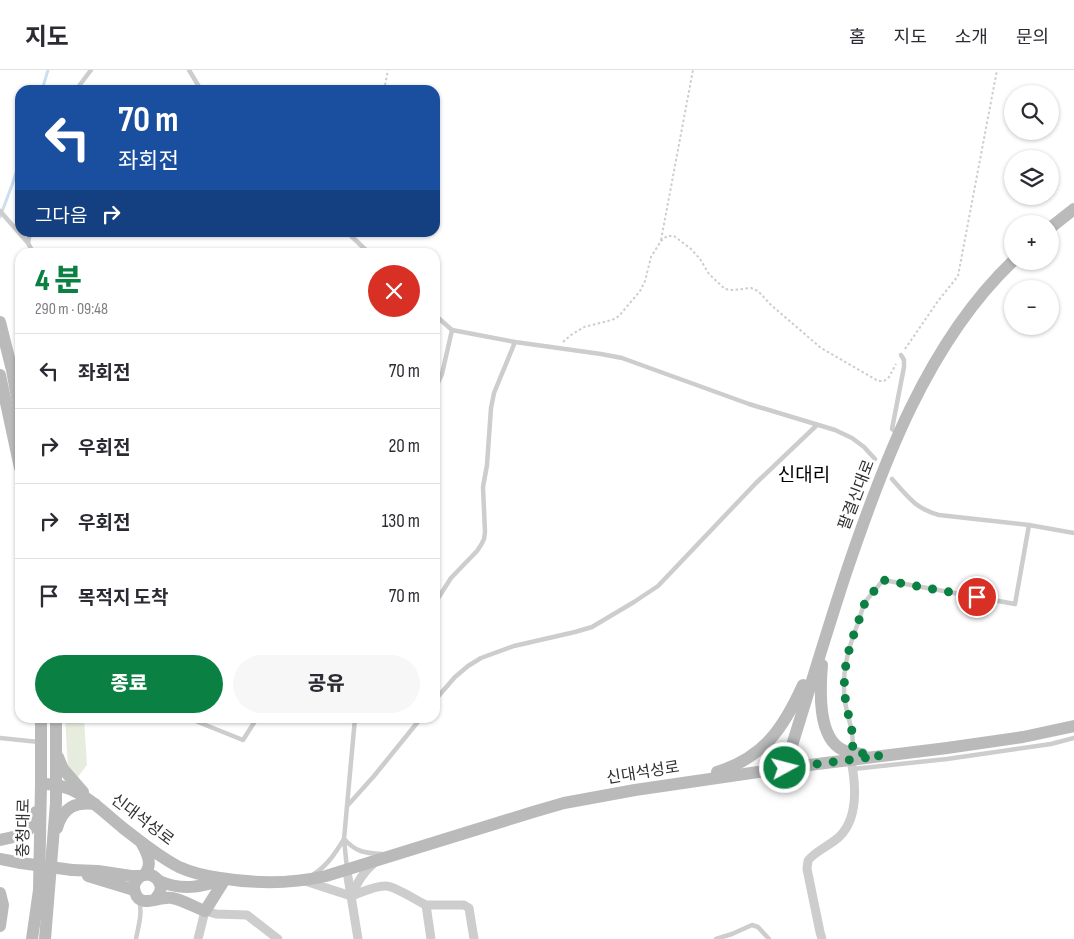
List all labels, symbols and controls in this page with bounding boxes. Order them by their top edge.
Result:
text: 지도 [25,23,69,52]
text: 홈 [849,27,866,48]
text: 지도 [894,27,927,48]
text: 소개 [955,27,988,48]
text: 문의 [1016,27,1049,48]
map controls [1004,85,1059,335]
button: search [1004,85,1059,140]
text: 70 m [118,99,178,142]
icon: left [35,105,100,170]
text: 좌회전 [118,148,179,175]
button: layers [1004,150,1059,205]
icon: right [97,200,125,228]
text: 그다음 [35,205,87,228]
button: + [1004,215,1059,270]
text: 4 분 [35,263,82,299]
button: close [368,265,420,317]
button: − [1004,280,1059,335]
text: 290 m · 09:48 [35,300,108,319]
icon: left [35,357,63,385]
text: 70 m [389,360,420,383]
text: 좌회전 [78,362,130,385]
icon: right [35,432,63,460]
text: 20 m [388,435,420,458]
text: 우회전 [78,437,130,460]
street label: 팔결신대로 [835,457,879,533]
district label: 신대리 [778,464,830,487]
icon: right [35,507,63,535]
text: 130 m [382,510,420,533]
text: 우회전 [78,512,130,535]
pin [956,576,998,618]
icon: arrive [35,582,63,610]
icon: arrive [963,583,991,611]
text: 70 m [389,585,420,608]
text: 목적지 도착 [78,587,168,610]
button: 종료 [35,655,223,713]
button: 공유 [233,655,420,713]
position arrow [758,741,810,793]
street label: 신대석성로 [605,758,681,788]
street label: 신대석성로 [107,790,177,850]
street label: 충청대로 [14,798,34,858]

